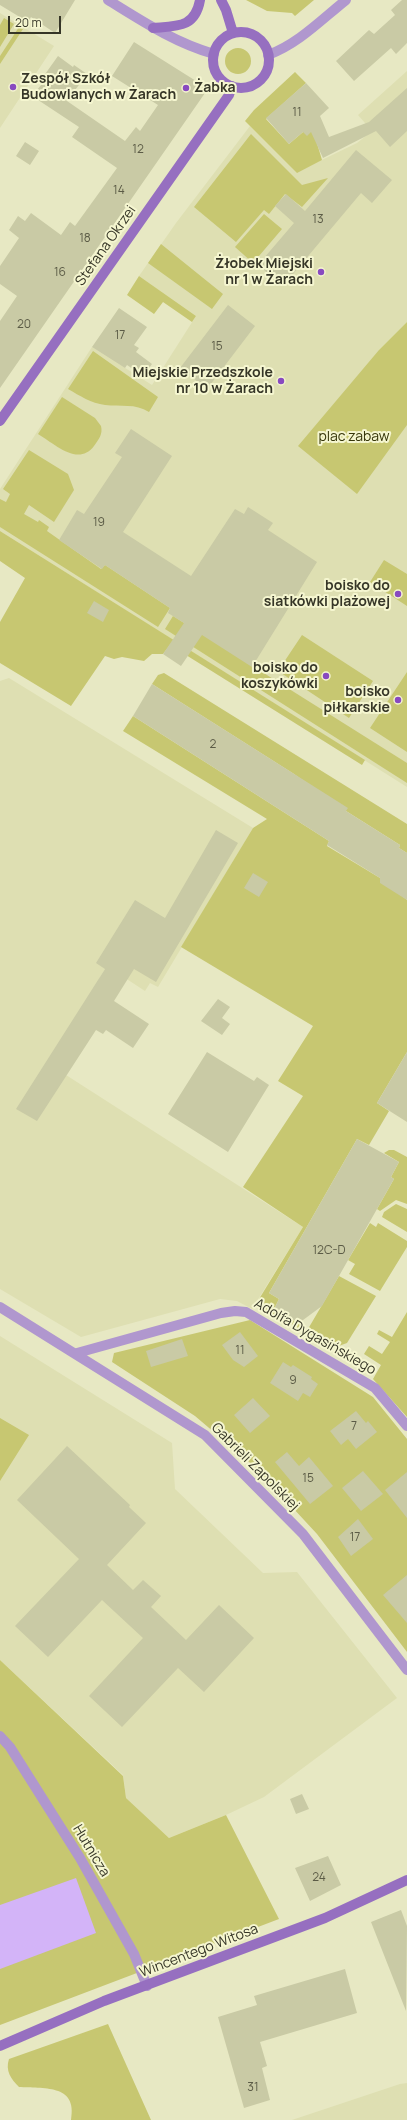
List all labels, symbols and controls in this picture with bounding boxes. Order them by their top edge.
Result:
scale bar [10,8,63,34]
text: 20 m [15,14,42,31]
place label: Zespół Szkół Budowlanych w Żarach [21,71,176,104]
place label: Żabka [194,80,236,96]
marker: Zespół Szkół Budowlanych w Żarach [8,82,18,92]
marker: Żabka [181,83,191,93]
house number: 11 [292,106,302,120]
house number: 12 [132,143,144,157]
house number: 14 [113,184,125,198]
street label: Stefana Okrzei [72,203,140,289]
house number: 13 [312,213,324,227]
house number: 18 [79,232,91,246]
place label: Żłobek Miejski nr 1 w Żarach [215,256,313,288]
house number: 16 [54,266,66,280]
marker: Żłobek Miejski nr 1 w Żarach [316,267,326,277]
house number: 20 [17,318,31,332]
house number: 17 [115,329,125,343]
house number: 15 [211,340,223,354]
place label: Miejskie Przedszkole nr 10 w Żarach [132,365,273,398]
marker: Miejskie Przedszkole nr 10 w Żarach [276,376,286,386]
park label: plac zabaw [318,429,390,445]
house number: 19 [93,516,105,530]
place label: boisko do siatkówki plażowej [264,578,390,610]
marker: boisko do siatkówki plażowej [393,589,403,599]
place label: boisko do koszykówki [241,660,318,692]
marker: boisko do koszykówki [321,671,331,681]
place label: boisko piłkarskie [324,684,390,716]
marker: boisko piłkarskie [393,695,403,705]
house number: 2 [210,738,216,752]
house number: 12C-D [312,1244,346,1258]
street label: Adolfa Dygasińskiego [251,1295,379,1379]
house number: 11 [235,1344,245,1358]
house number: 9 [289,1374,297,1388]
street label: Gabrieli Zapolskiej [208,1420,302,1514]
house number: 7 [351,1420,357,1434]
house number: 15 [302,1472,314,1486]
house number: 17 [350,1531,360,1545]
street label: Hutnicza [69,1822,113,1880]
house number: 24 [312,1871,326,1885]
street label: Wincentego Witosa [137,1921,261,1981]
house number: 31 [247,2081,259,2095]

